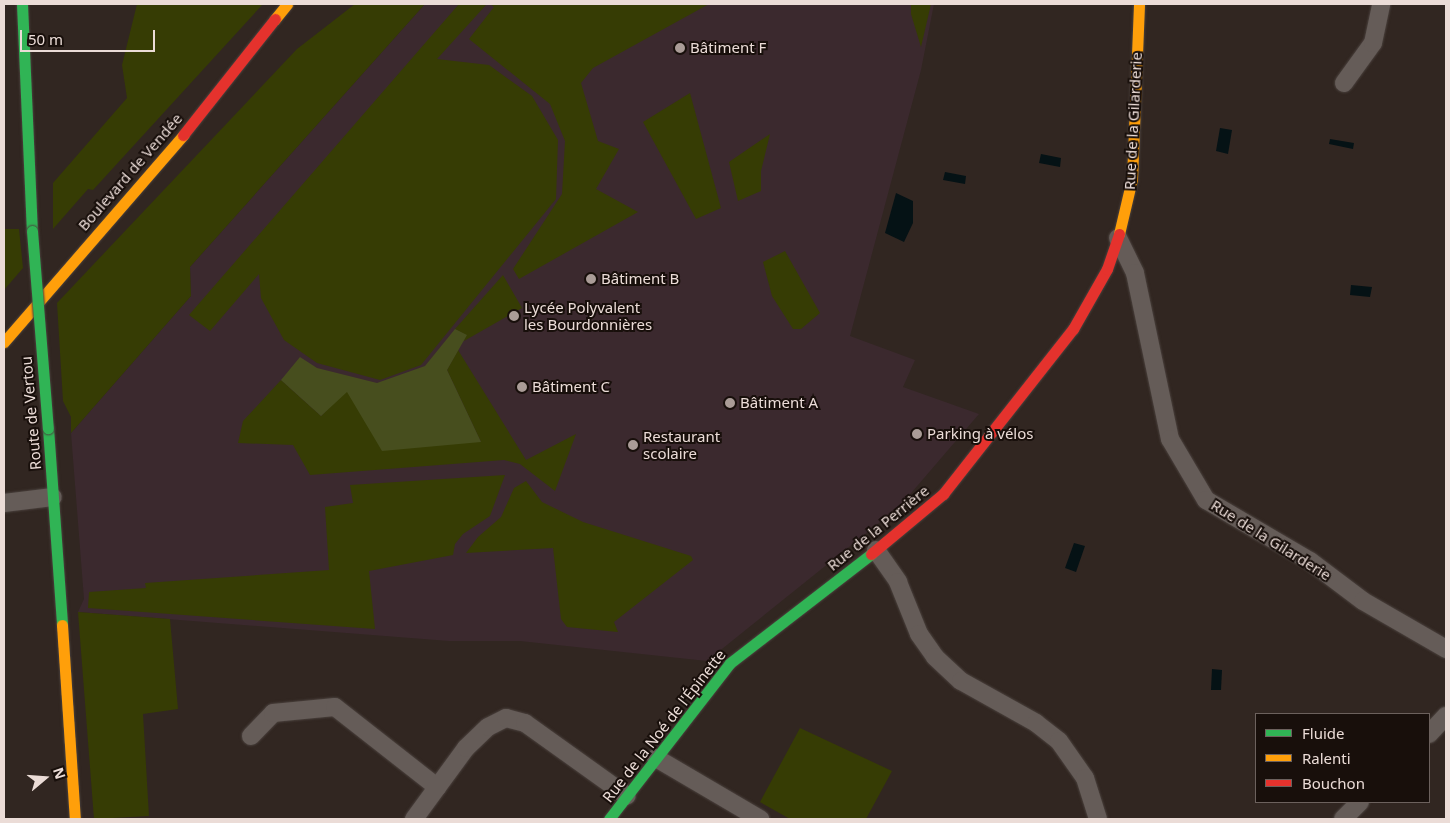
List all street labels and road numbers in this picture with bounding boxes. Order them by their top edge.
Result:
street label: Rue de la Gilarderie [1120,52,1146,190]
street label: Boulevard de Vendée [74,110,186,234]
street label: Route de Vertou [17,355,45,471]
street label: Rue de la Perrière [824,482,932,574]
street label: Rue de la Gilarderie [1208,496,1334,584]
street label: Rue de la Noé de l'Épinette [599,646,729,806]

